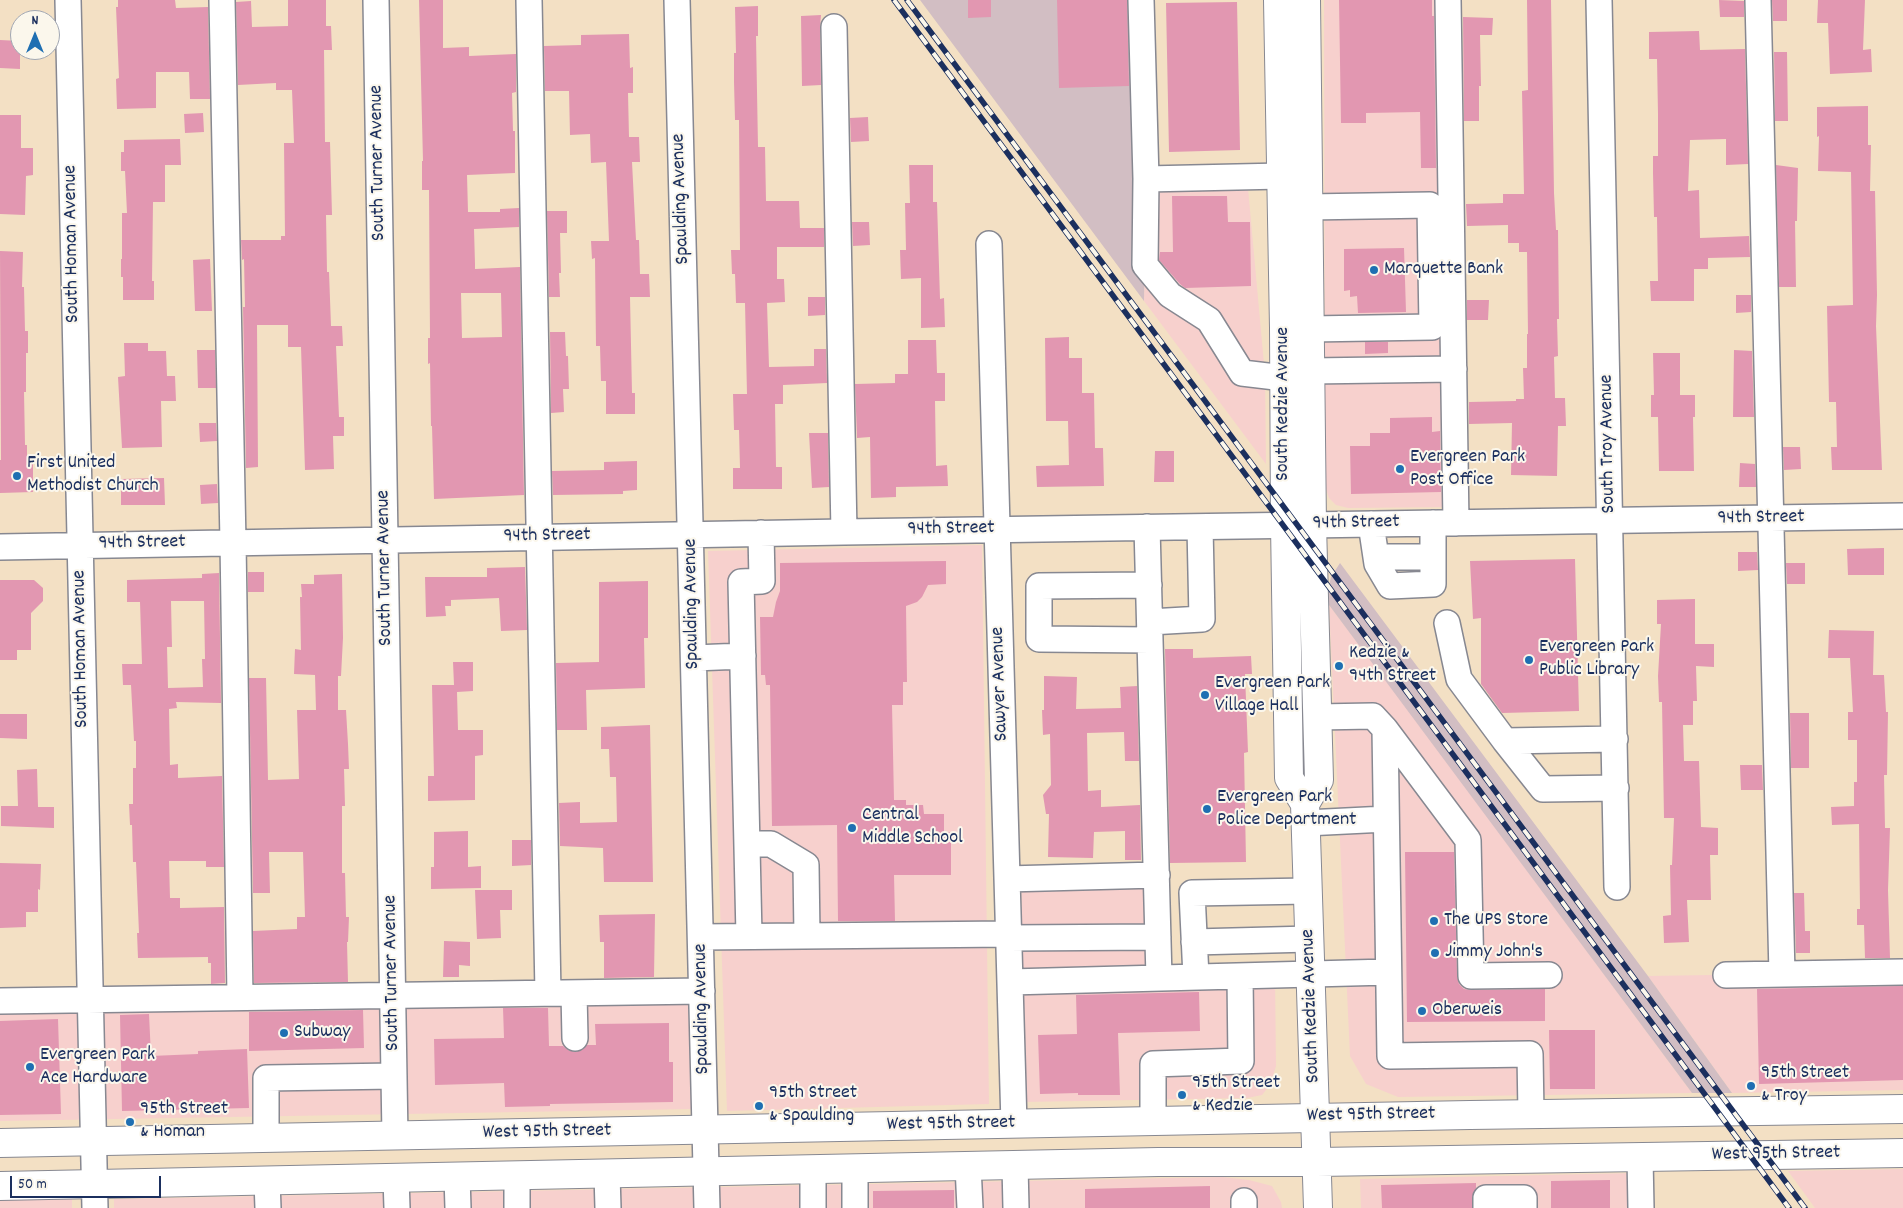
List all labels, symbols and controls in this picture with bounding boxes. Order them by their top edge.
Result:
north arrow [10,10,60,60]
text: N [32,11,38,31]
street label: South Turner Avenue [366,85,392,241]
street label: Spaulding Avenue [668,133,696,265]
street label: South Homan Avenue [60,165,86,323]
place label: Marquette Bank [1384,258,1503,282]
marker: Marquette Bank [1368,264,1380,276]
street label: South Kedzie Avenue [1272,327,1296,481]
street label: South Troy Avenue [1596,374,1622,514]
place label: Evergreen Park Post Office [1410,446,1525,493]
place label: First United Methodist Church [27,452,159,499]
marker: Evergreen Park Post Office [1394,463,1406,475]
marker: First United Methodist Church [11,470,23,482]
street label: South Turner Avenue [373,490,399,646]
street label: 94th Street [1717,506,1805,532]
street label: 94th Street [1312,511,1400,537]
street label: 94th Street [907,517,995,543]
street label: 94th Street [503,524,591,550]
street label: 94th Street [98,531,186,557]
street label: Spaulding Avenue [680,538,706,670]
street label: South Homan Avenue [69,570,95,728]
street label: Sawyer Avenue [987,626,1015,742]
place label: Evergreen Park Public Library [1539,636,1654,683]
place label: Kedzie & 94th Street [1349,642,1436,689]
marker: Evergreen Park Public Library [1523,654,1535,666]
marker: Kedzie & 94th Street [1333,660,1345,672]
place label: Evergreen Park Village Hall [1215,672,1330,719]
marker: Evergreen Park Village Hall [1199,689,1211,701]
place label: Evergreen Park Police Department [1217,786,1356,833]
marker: Evergreen Park Police Department [1201,803,1213,815]
place label: Central Middle School [862,804,963,851]
marker: Central Middle School [846,822,858,834]
street label: South Turner Avenue [380,895,406,1051]
place label: The UPS Store [1444,909,1548,933]
marker: The UPS Store [1428,915,1440,927]
street label: South Kedzie Avenue [1297,929,1327,1083]
place label: Jimmy John's [1445,941,1543,965]
street label: Spaulding Avenue [690,943,716,1075]
marker: Jimmy John's [1429,947,1441,959]
place label: Oberweis [1432,999,1502,1023]
marker: Oberweis [1416,1005,1428,1017]
place label: Subway [294,1021,350,1045]
marker: Subway [278,1027,290,1039]
place label: Evergreen Park Ace Hardware [40,1044,155,1091]
marker: Evergreen Park Ace Hardware [24,1061,36,1073]
place label: 95th Street & Troy [1761,1062,1849,1109]
place label: 95th Street & Kedzie [1192,1072,1280,1119]
marker: 95th Street & Troy [1745,1080,1757,1092]
place label: 95th Street & Spaulding [769,1082,857,1129]
marker: 95th Street & Kedzie [1176,1089,1188,1101]
place label: 95th Street & Homan [140,1098,228,1145]
marker: 95th Street & Spaulding [753,1100,765,1112]
street label: West 95th Street [1306,1103,1436,1129]
street label: West 95th Street [886,1112,1016,1138]
marker: 95th Street & Homan [124,1116,136,1128]
street label: West 95th Street [482,1120,612,1146]
street label: West 95th Street [1711,1142,1841,1168]
scale bar [12,1166,164,1198]
text: 50 m [18,1174,47,1196]

